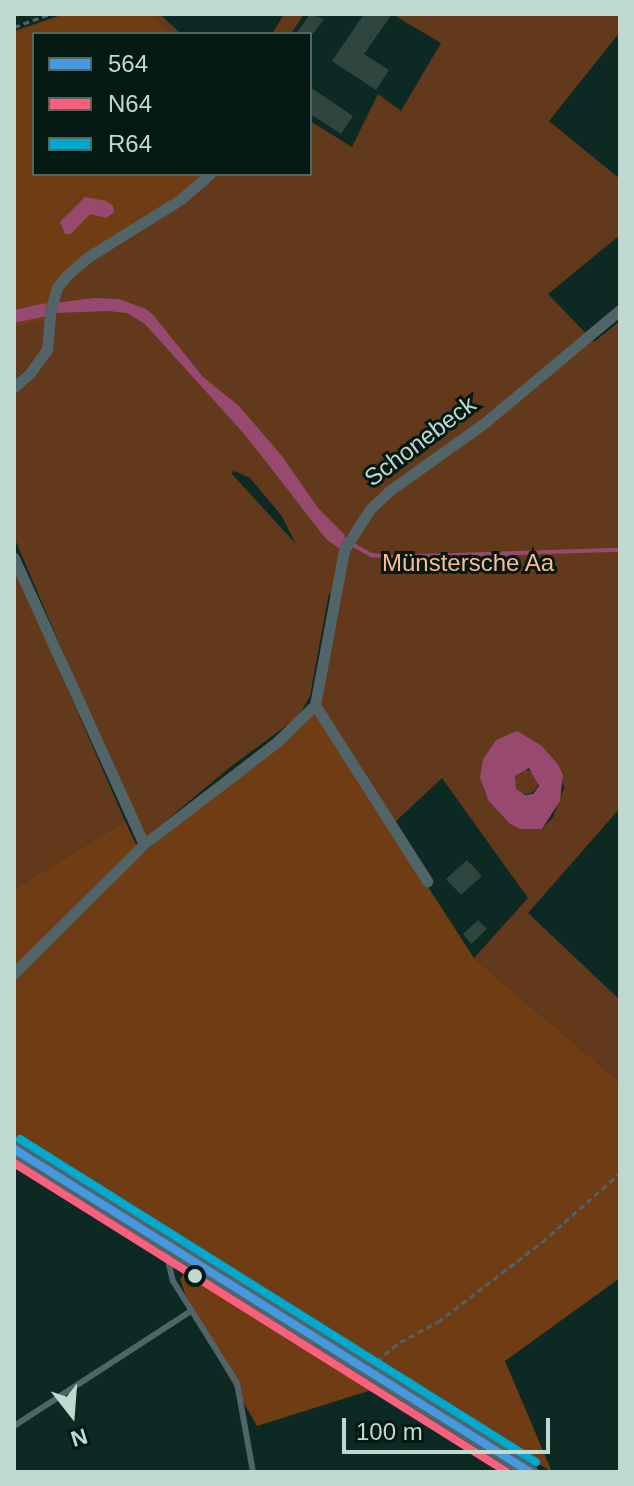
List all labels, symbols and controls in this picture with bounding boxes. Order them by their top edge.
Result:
legend [32,32,312,176]
text: 564 [108,50,148,77]
text: N64 [108,90,152,117]
text: R64 [108,130,152,157]
street label: Schonebeck [359,390,481,492]
park label: Münstersche Aa [381,549,555,577]
unlabelled marker [187,1268,203,1284]
north arrow [32,1374,112,1454]
scale bar [346,1402,554,1452]
text: 100 m [356,1418,423,1445]
text: N [68,1423,90,1452]

